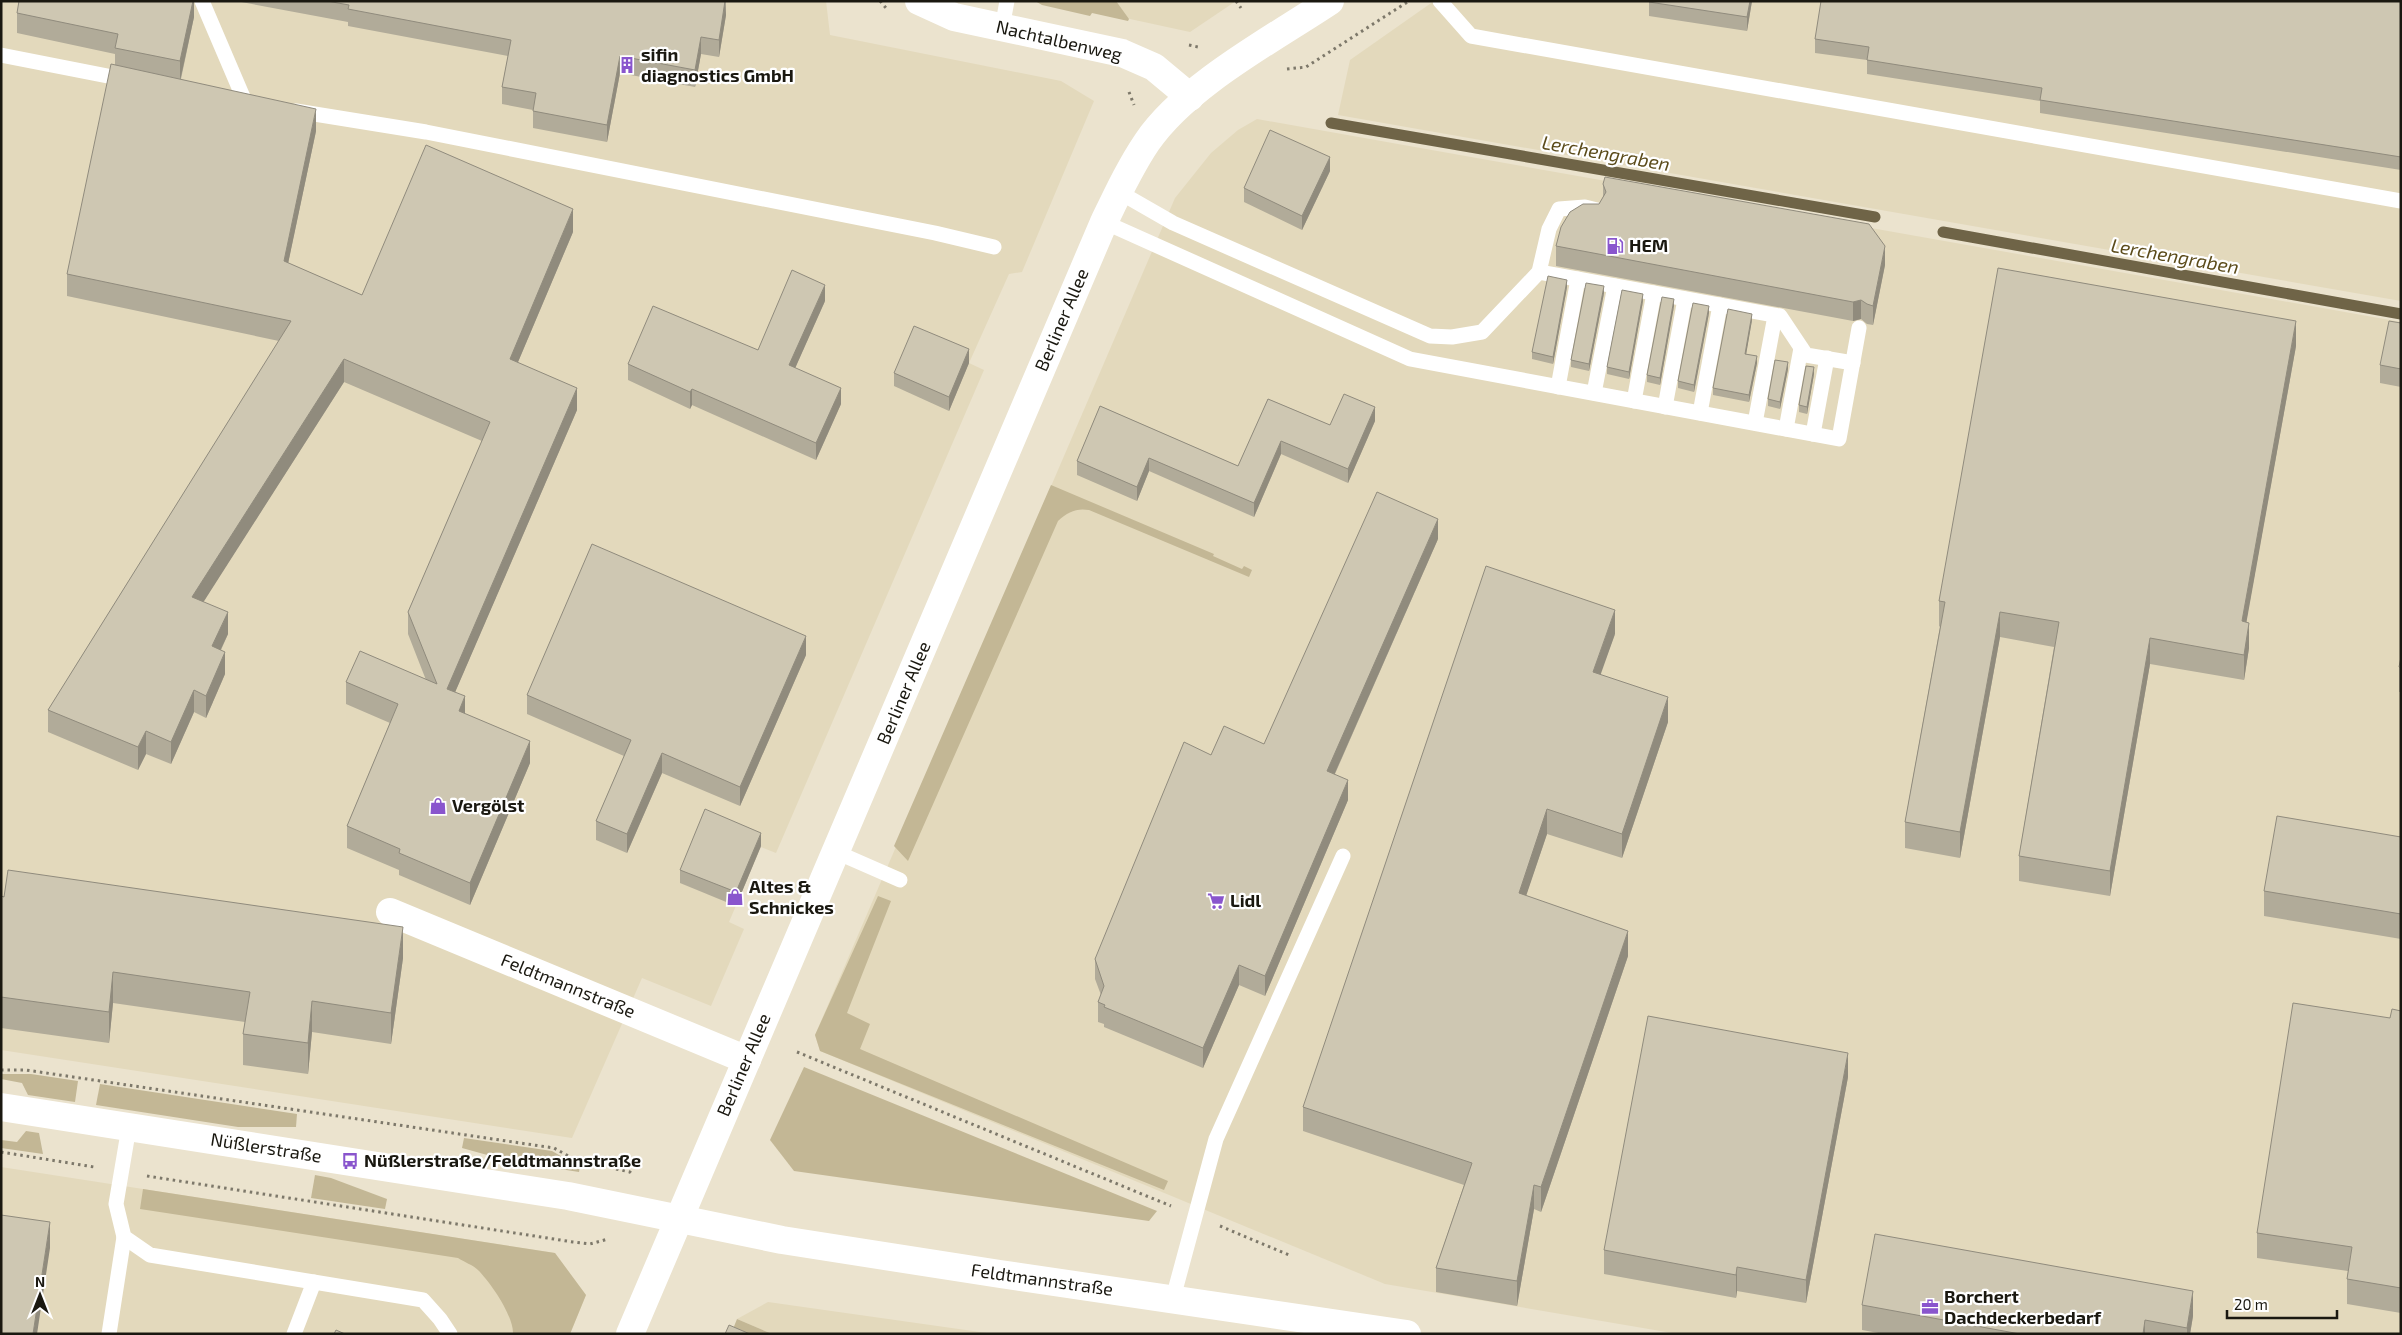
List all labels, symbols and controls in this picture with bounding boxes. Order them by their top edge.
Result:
street label: Nachtalbenweg [994,15,1124,65]
place label: sifin diagnostics GmbH [641,43,794,86]
building icon: sifin diagnostics GmbH [617,55,637,75]
water label: Lerchengraben [1540,130,1672,175]
water label: Lerchengraben [2109,233,2241,278]
place label: HEM [1629,234,1668,256]
fuel station icon: HEM [1605,236,1625,256]
street label: Berliner Allee [1030,265,1093,374]
street label: Berliner Allee [872,638,935,747]
place label: Vergölst [452,794,525,816]
shop icon: Vergölst [428,796,448,816]
place label: Altes & Schnickes [749,875,834,918]
shop icon: Altes & Schnickes [725,887,745,907]
place label: Lidl [1230,889,1261,911]
supermarket icon: Lidl [1206,891,1226,911]
street label: Feldtmannstraße [498,948,639,1022]
street label: Berliner Allee [712,1010,775,1119]
street label: Nüßlerstraße [209,1127,323,1167]
place label: Nüßlerstraße/Feldtmannstraße [364,1149,641,1171]
bus stop icon: Nüßlerstraße/Feldtmannstraße [340,1151,360,1171]
street label: Feldtmannstraße [970,1258,1115,1300]
north arrow [15,1270,65,1320]
text: N [35,1273,45,1290]
place label: Borchert Dachdeckerbedarf [1944,1285,2102,1328]
scale bar [2227,1288,2337,1320]
text: 20 m [2234,1295,2268,1313]
office icon: Borchert Dachdeckerbedarf [1920,1297,1940,1317]

